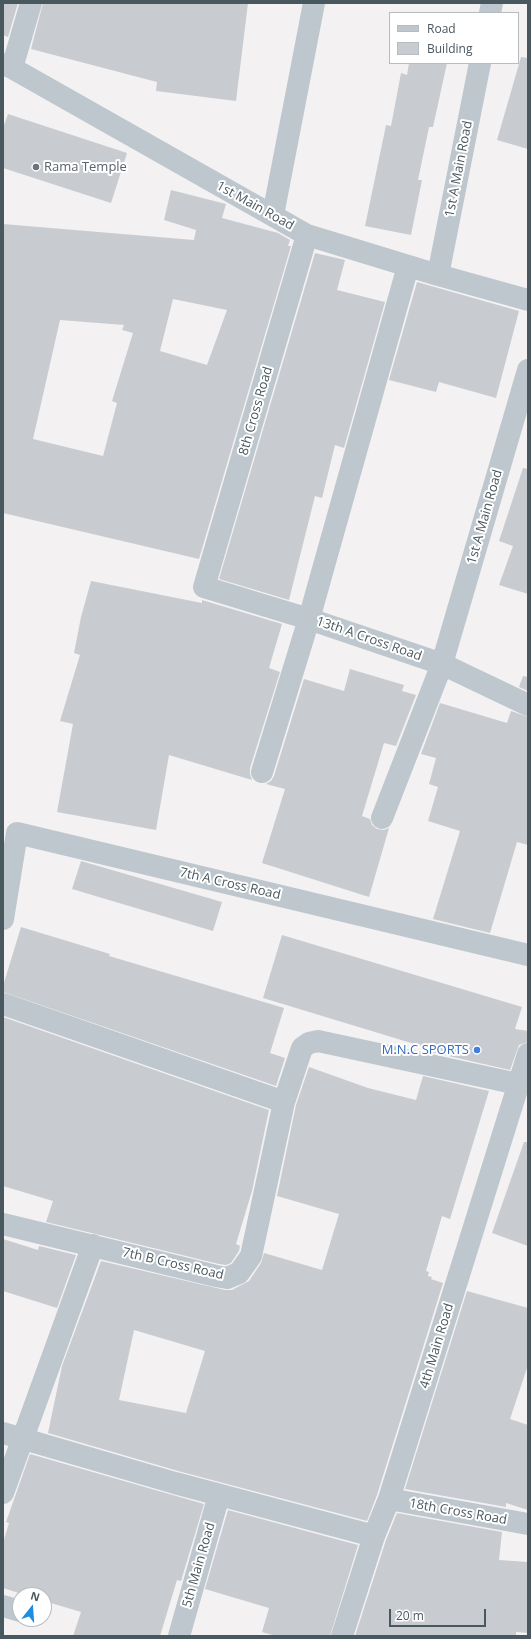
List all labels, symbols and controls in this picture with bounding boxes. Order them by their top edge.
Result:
legend [389,12,519,64]
text: Road [427,20,456,37]
text: Building [427,40,472,57]
street label: 1st A Main Road [442,120,476,218]
place label: Rama Temple [44,159,127,175]
marker: Rama Temple [31,162,41,172]
street label: 1st Main Road [214,178,296,234]
street label: 8th Cross Road [236,365,276,457]
street label: 1st A Main Road [464,468,506,566]
street label: 13th A Cross Road [314,614,424,664]
street label: 7th A Cross Road [178,865,282,903]
place label: M.N.C SPORTS [382,1042,469,1058]
marker: M.N.C SPORTS [472,1045,482,1055]
street label: 7th B Cross Road [121,1245,225,1283]
street label: 4th Main Road [417,1302,457,1390]
street label: 18th Cross Road [408,1496,508,1528]
street label: 5th Main Road [179,1521,219,1609]
north arrow [12,1587,52,1627]
text: N [29,1588,42,1604]
scale bar [391,1601,488,1627]
text: 20 m [396,1607,424,1624]

